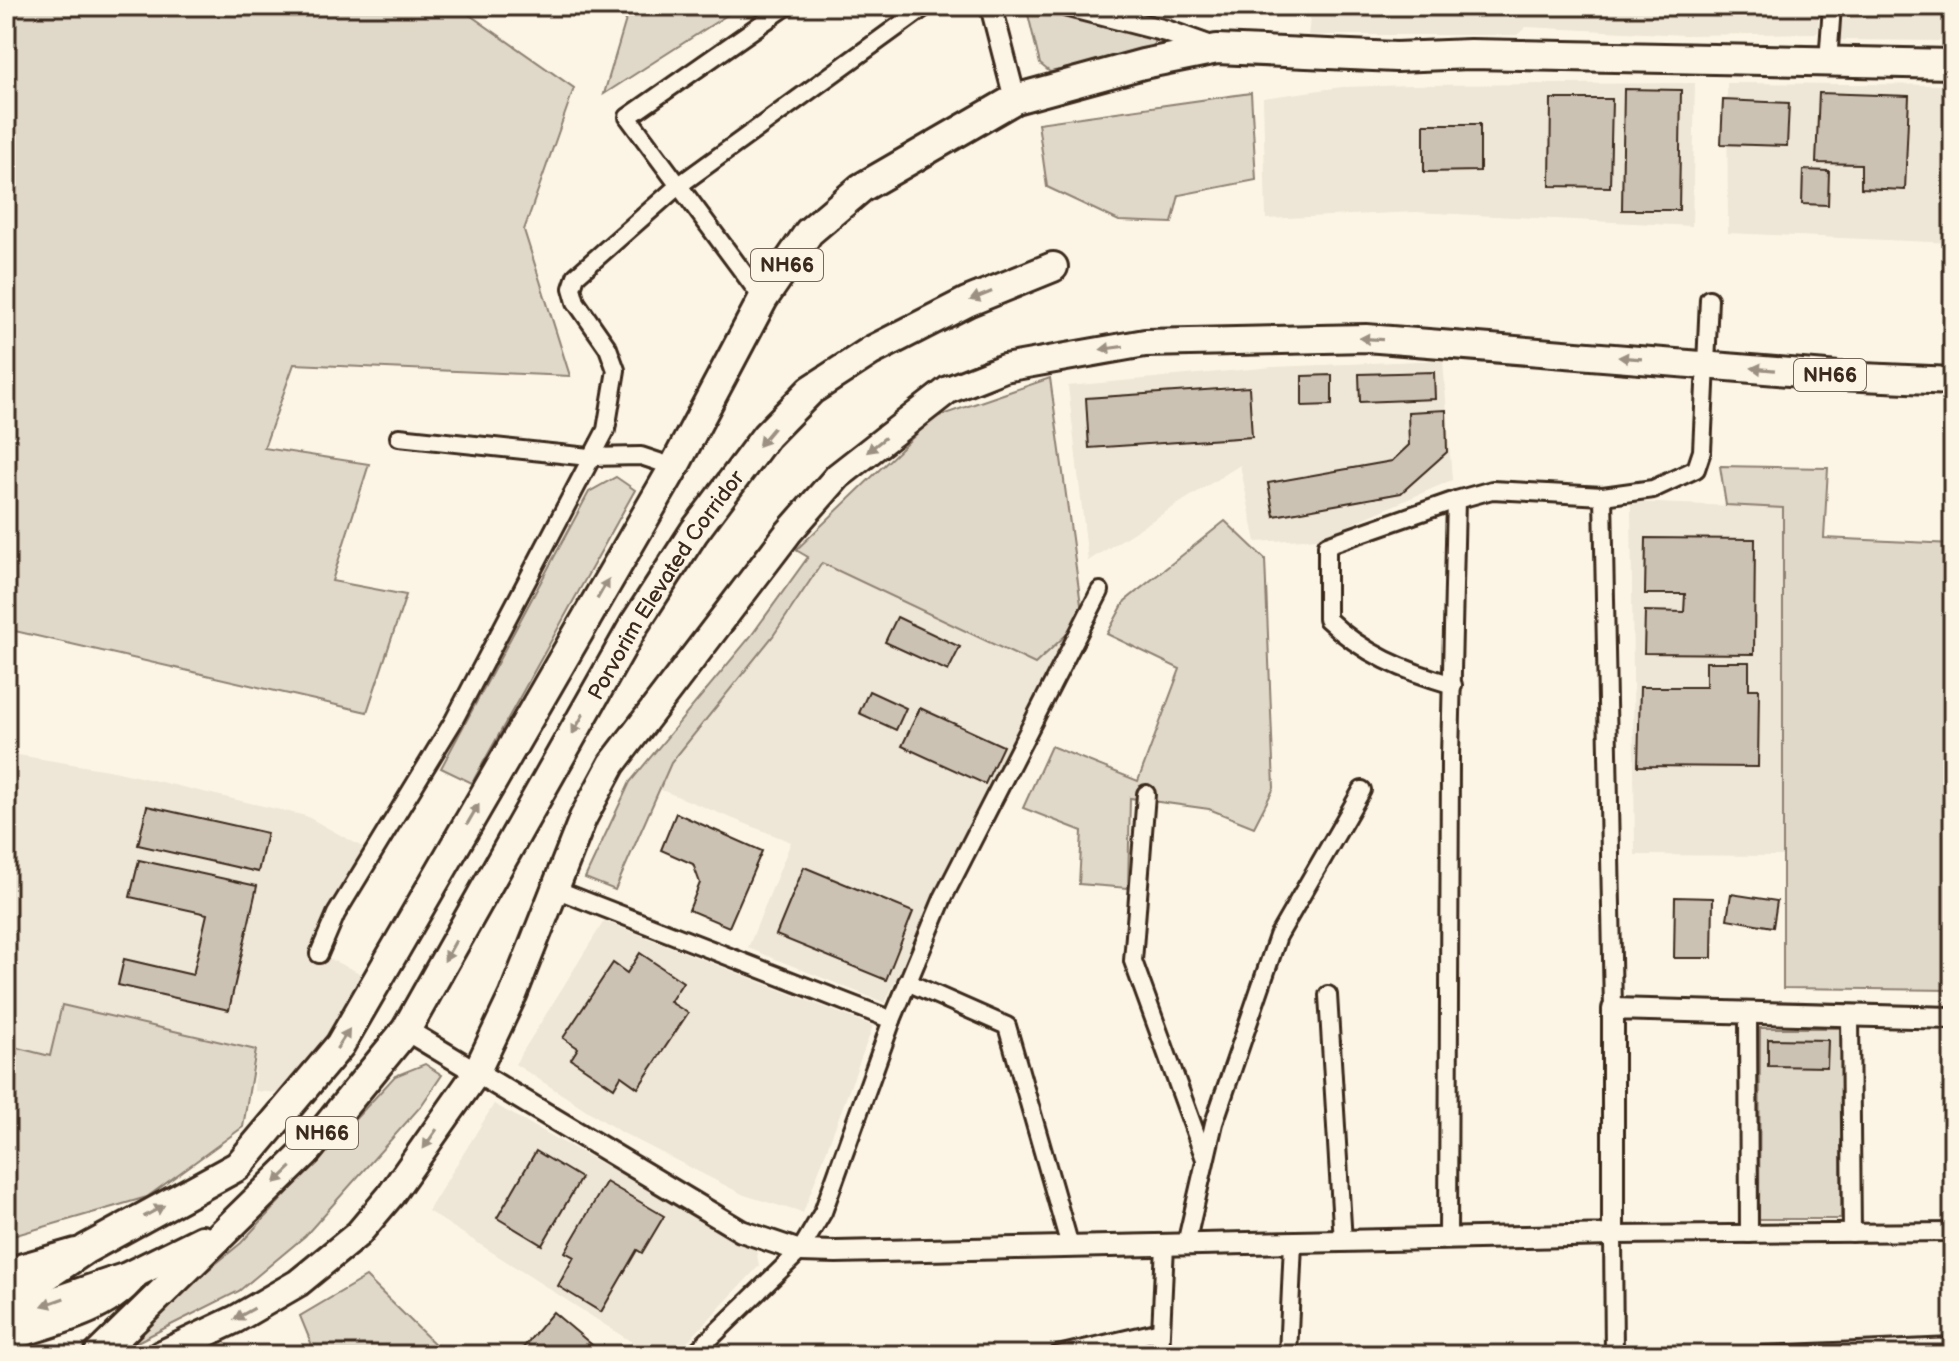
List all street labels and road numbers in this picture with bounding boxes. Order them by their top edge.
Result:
road number: NH66 [751,249,823,281]
road number: NH66 [1794,359,1866,391]
street label: Porvorim Elevated Corridor [583,464,751,705]
road number: NH66 [286,1117,358,1149]

